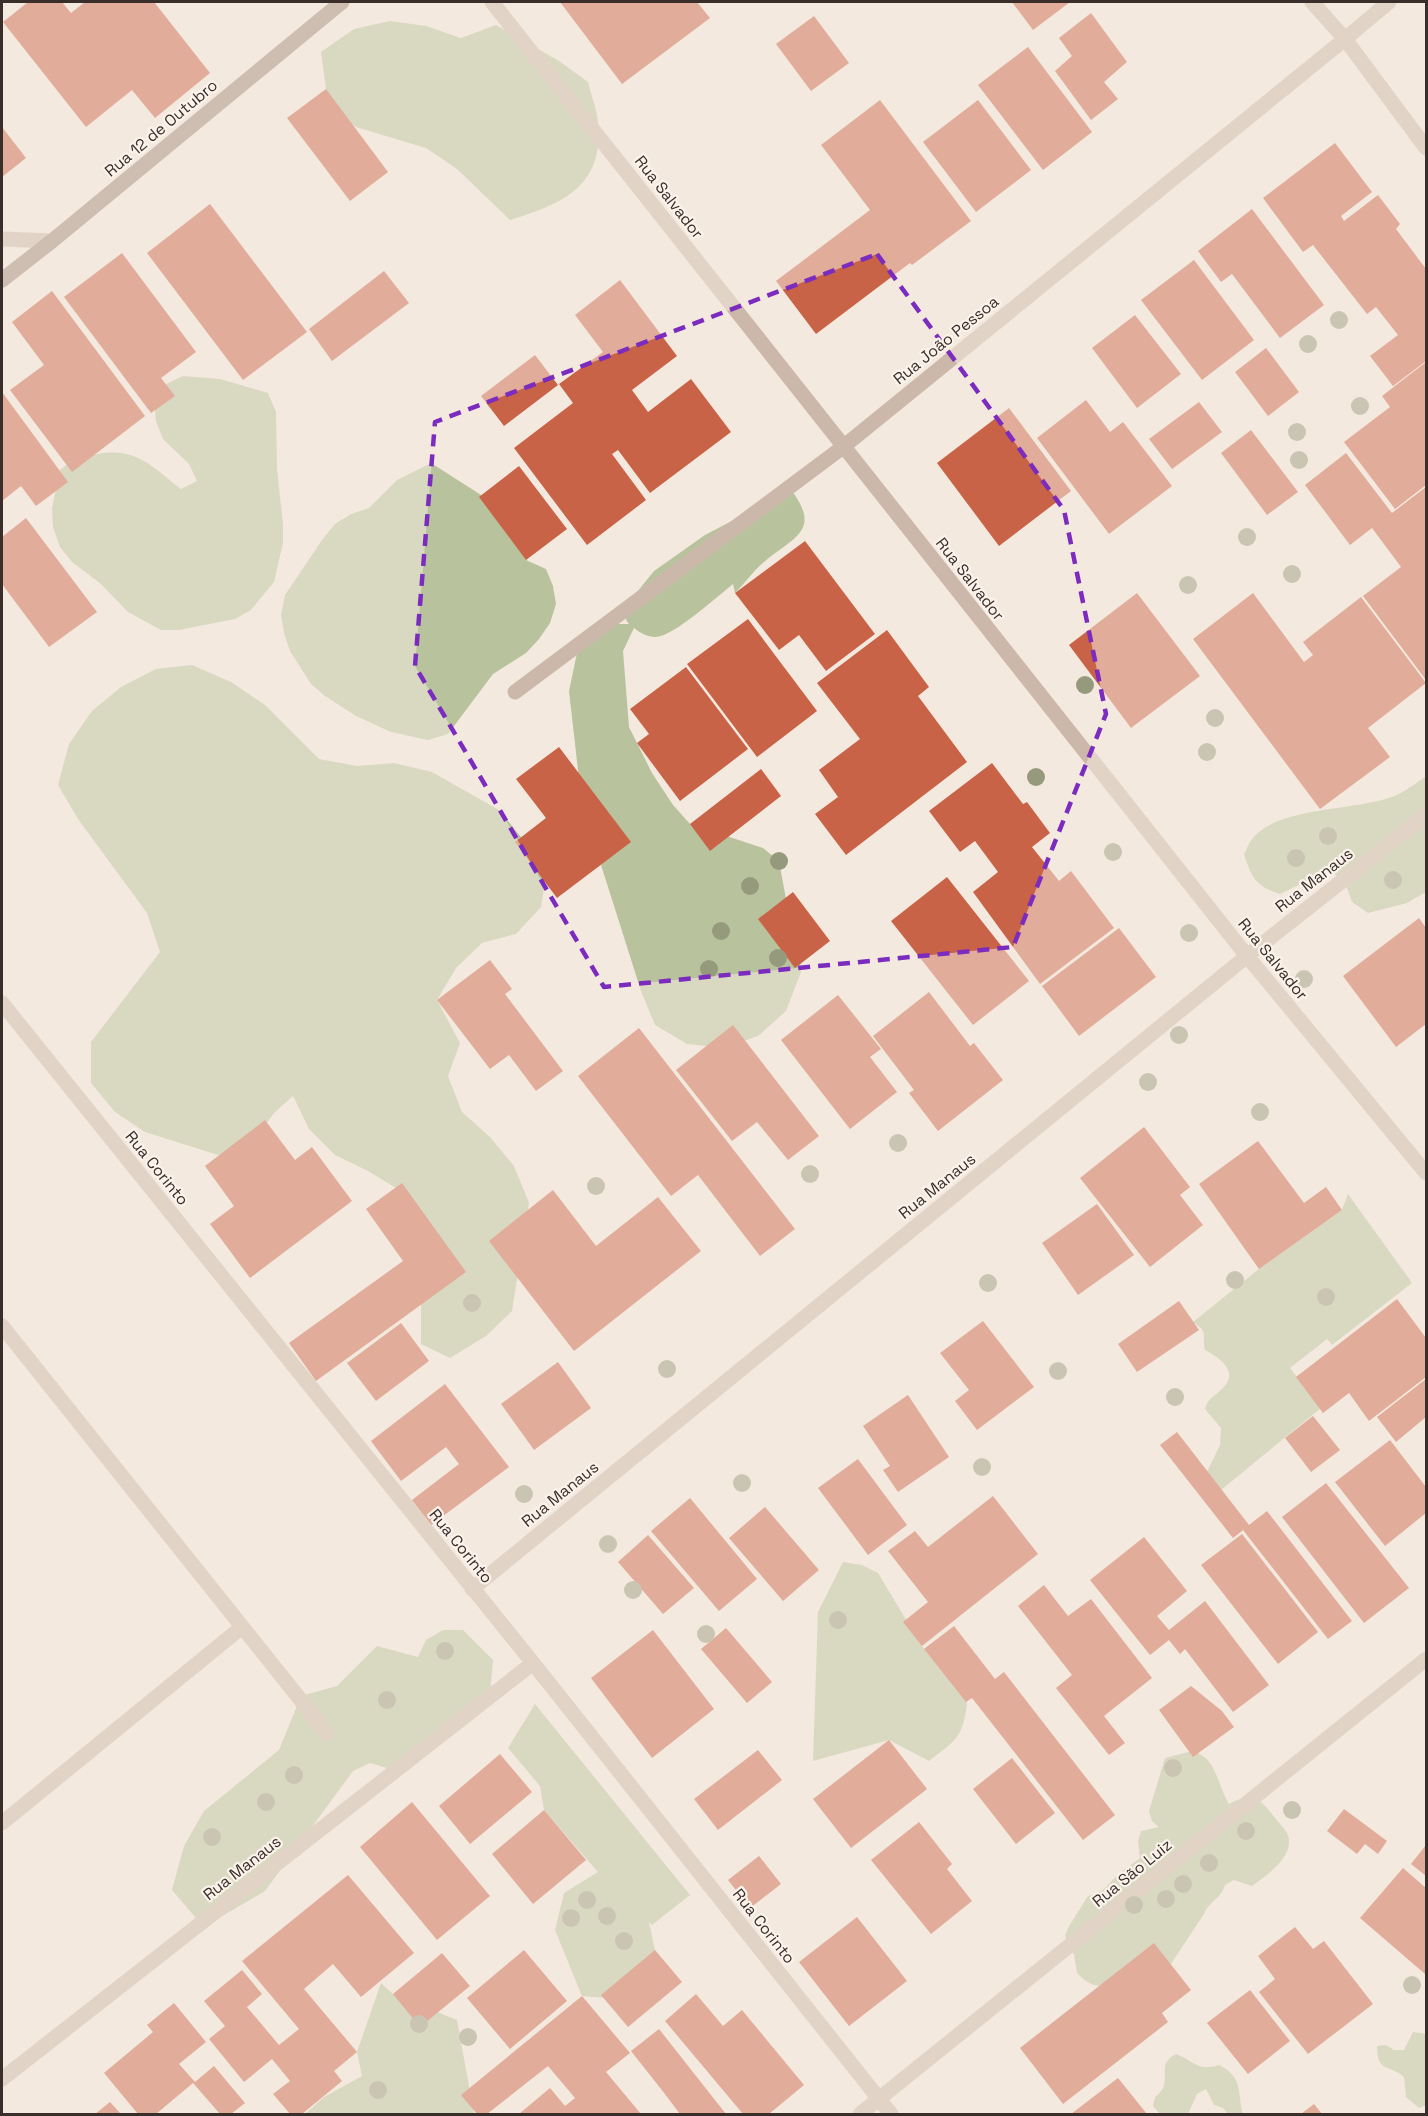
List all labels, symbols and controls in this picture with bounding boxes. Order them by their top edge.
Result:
street label: Rua 12 de Outubro [100,75,222,181]
street label: Rua Salvador [630,151,708,243]
street label: Rua João Pessoa [889,291,1003,389]
street label: Rua Salvador [931,533,1009,625]
street label: Rua Manaus [1271,843,1357,917]
street label: Rua Salvador [1233,914,1313,1004]
street label: Rua Corinto [121,1126,193,1210]
street label: Rua Manaus [894,1148,980,1224]
street label: Rua Manaus [517,1456,603,1532]
street label: Rua Corinto [425,1504,497,1588]
street label: Rua Manaus [199,1831,285,1905]
street label: Rua São Luiz [1088,1834,1176,1912]
street label: Rua Corinto [728,1884,800,1968]

